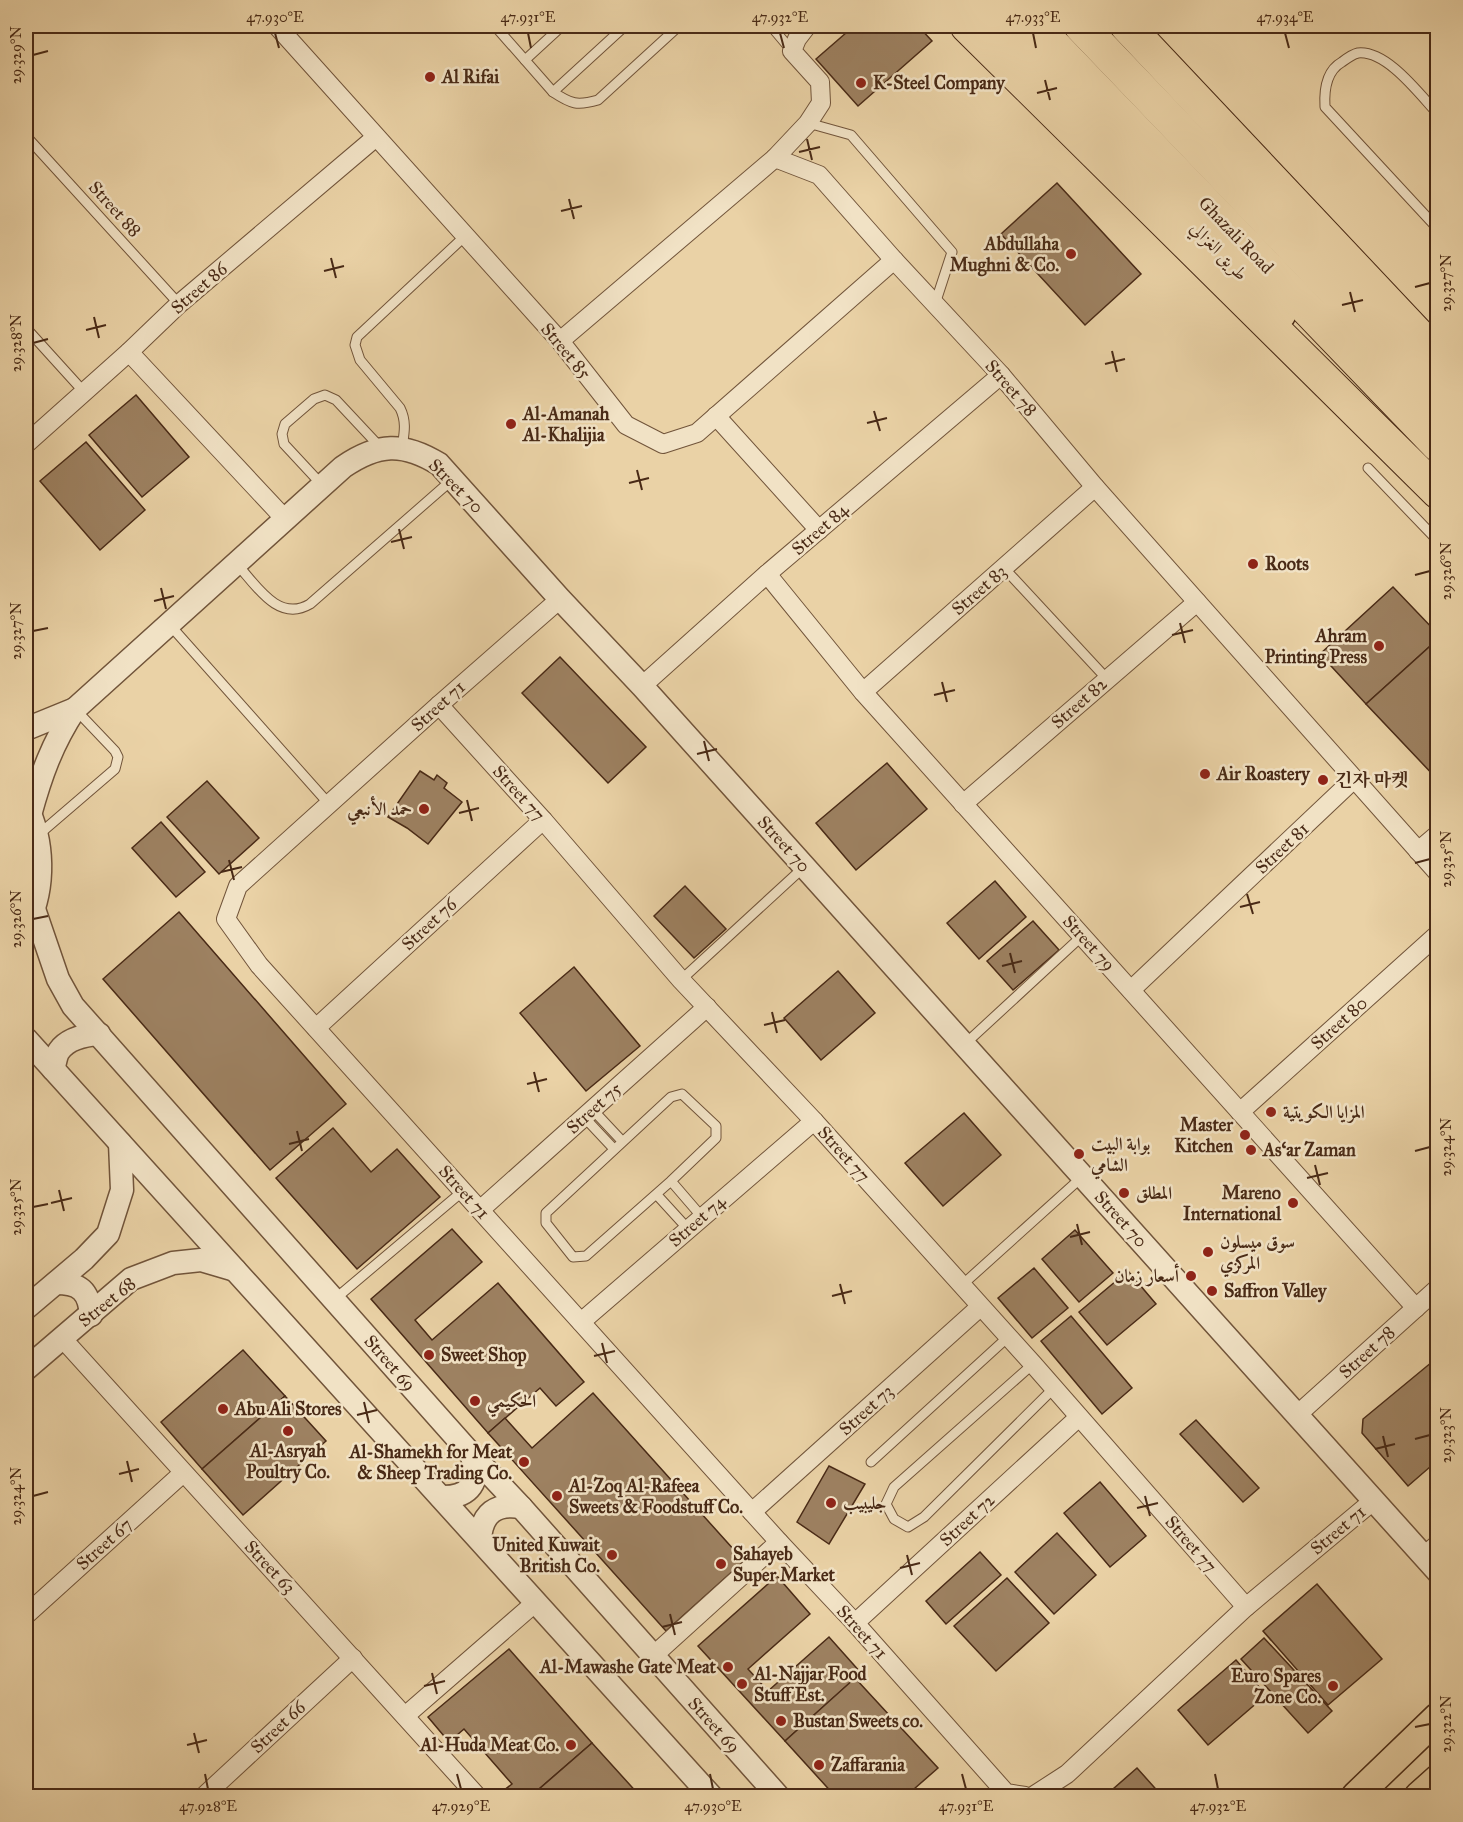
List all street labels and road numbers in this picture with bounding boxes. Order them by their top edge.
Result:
street label: Street 88 [84,176,146,242]
street label: Ghazali Road [1194,192,1278,278]
street label: طريق الغزالي [1183,217,1252,288]
street label: Street 86 [166,257,232,318]
street label: Street 85 [536,318,596,384]
street label: Street 78 [980,355,1042,421]
street label: Street 70 [424,454,488,518]
street label: Street 84 [787,498,854,560]
street label: Street 83 [947,560,1011,620]
street label: Street 82 [1046,673,1112,733]
street label: Street 71 [406,676,470,736]
street label: Street 77 [488,760,550,826]
street label: Street 70 [753,811,815,877]
street label: Street 81 [1251,818,1313,878]
street label: Street 76 [397,892,462,955]
street label: Street 79 [1058,910,1120,976]
street label: Street 80 [1306,992,1372,1054]
street label: Street 75 [562,1077,627,1138]
street label: Street 77 [813,1121,875,1187]
street label: Street 71 [434,1160,494,1224]
street label: Street 70 [1090,1186,1152,1252]
street label: Street 74 [664,1190,731,1252]
street label: Street 68 [74,1272,140,1332]
street label: Street 78 [1334,1321,1400,1383]
street label: Street 69 [360,1330,420,1396]
street label: Street 73 [834,1380,898,1440]
street label: Street 72 [935,1489,999,1551]
street label: Street 71 [1306,1501,1370,1559]
street label: Street 77 [1160,1511,1222,1577]
street label: Street 67 [72,1513,136,1575]
street label: Street 63 [240,1536,300,1598]
street label: Street 71 [832,1600,892,1664]
street label: Street 69 [683,1693,745,1757]
street label: Street 66 [246,1696,311,1758]

